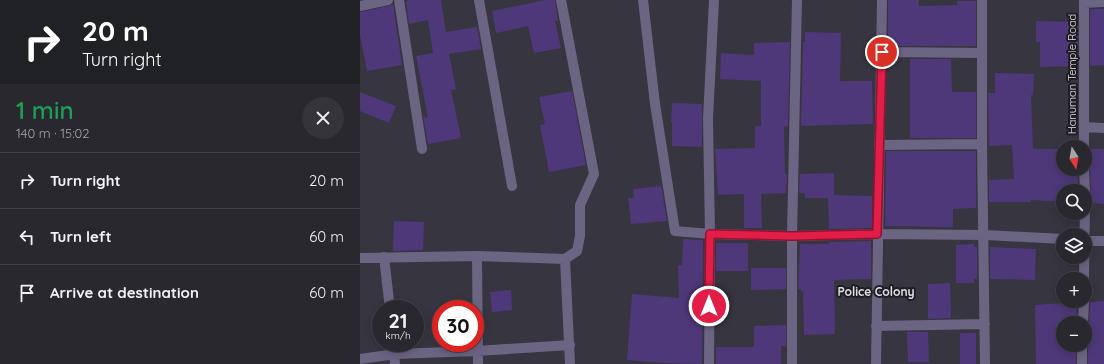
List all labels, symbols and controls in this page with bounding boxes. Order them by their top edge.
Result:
text: 20 m [82,13,149,48]
street label: Hanuman Temple Road [1065,14,1079,134]
icon: right [16,16,68,68]
pin [865,35,899,69]
icon: arrive [871,41,893,63]
text: Turn right [82,48,162,71]
text: 1 min [16,95,74,125]
button: close [302,97,344,139]
text: 140 m · 15:02 [16,125,90,141]
north arrow [1056,140,1092,176]
map controls [1056,140,1092,352]
icon: right [16,170,38,192]
text: Turn right [50,171,121,190]
text: 20 m [309,171,344,190]
button: search [1056,184,1092,220]
icon: left [16,226,38,248]
text: Turn left [50,227,112,246]
text: 60 m [309,227,344,246]
button: layers [1056,228,1092,264]
button: + [1056,272,1092,308]
icon: arrive [16,282,38,304]
text: Arrive at destination [50,283,199,302]
text: 60 m [309,283,344,302]
district label: Police Colony [837,284,915,299]
position arrow [688,285,730,327]
speed limit sign: 30 [432,300,484,352]
text: 21 [388,308,408,333]
button: − [1056,316,1092,352]
text: km/h [385,329,411,342]

